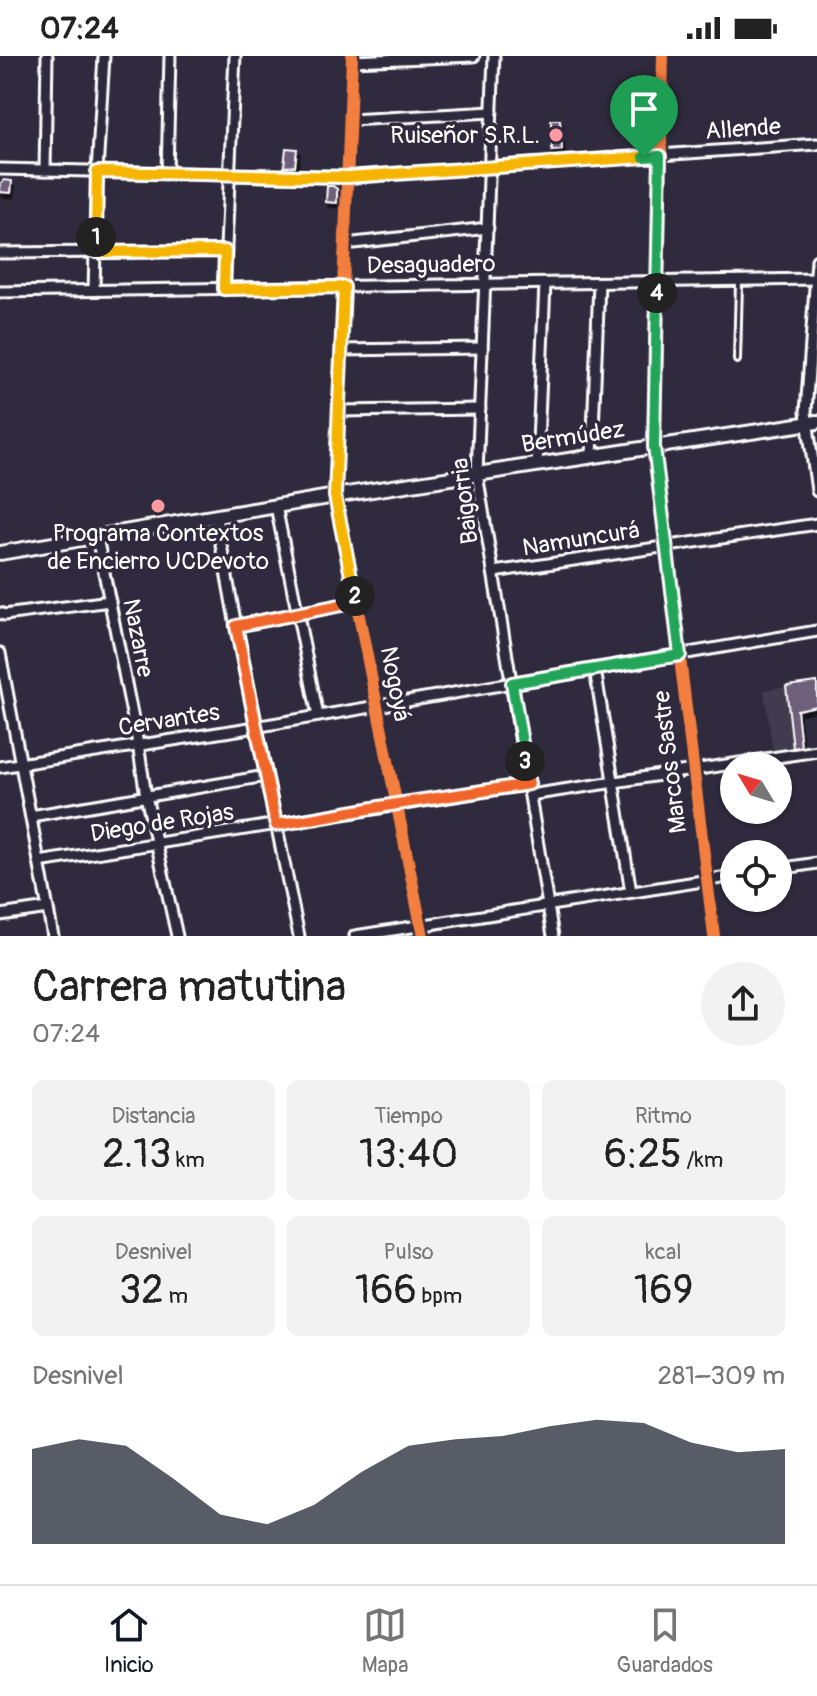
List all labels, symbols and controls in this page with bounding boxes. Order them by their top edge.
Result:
text: 07:24 [40,10,119,47]
pin [610,75,678,157]
icon: arrive [622,87,666,131]
street label: Allende [704,112,782,146]
place label: Ruiseñor S.R.L. [390,121,540,150]
marker: Ruiseñor S.R.L. [547,126,565,144]
pin: 1 [76,217,116,257]
text: 1 [92,223,100,251]
street label: Desaguadero [366,249,496,281]
pin: 4 [637,273,677,313]
text: 4 [651,279,663,307]
street label: Bermúdez [519,415,627,459]
street label: Baigorria [445,456,485,546]
marker: Programa Contextos de Encierro UCDevoto [149,497,167,515]
street label: Namuncurá [520,515,642,563]
place label: Programa Contextos de Encierro UCDevoto [47,519,269,576]
pin: 2 [335,576,375,616]
text: 2 [349,582,361,610]
street label: Nazarre [116,596,160,680]
street label: Nogoyá [374,644,416,724]
street label: Marcos Sastre [647,689,693,835]
street label: Cervantes [116,698,222,742]
pin: 3 [505,741,545,781]
text: 3 [519,747,531,775]
north arrow [720,752,792,824]
map controls [720,752,792,912]
street label: Diego de Rojas [88,797,236,849]
button: locate [720,840,792,912]
text: Carrera matutina [32,960,346,1015]
button: share [701,962,785,1046]
text: 07:24 [32,1018,100,1050]
text: Distancia [112,1102,195,1130]
text: Tiempo [374,1102,443,1130]
text: Ritmo [635,1102,692,1130]
text: 2.13 [102,1130,171,1179]
text: 13:40 [359,1130,458,1179]
text: 6:25 [604,1130,682,1179]
text: km [171,1146,205,1174]
text: /km [682,1146,723,1174]
text: Desnivel [115,1238,192,1266]
text: Pulso [383,1238,434,1266]
text: kcal [646,1238,681,1266]
text: 32 [119,1266,164,1315]
text: 166 [355,1266,417,1315]
text: 169 [634,1266,693,1315]
text: m [164,1282,188,1310]
text: bpm [417,1282,462,1310]
text: Desnivel [32,1360,124,1392]
text: 281–309 m [657,1360,785,1392]
tab: Inicio [104,1603,154,1679]
tab: Mapa [362,1603,408,1679]
tab: Guardados [617,1603,713,1679]

